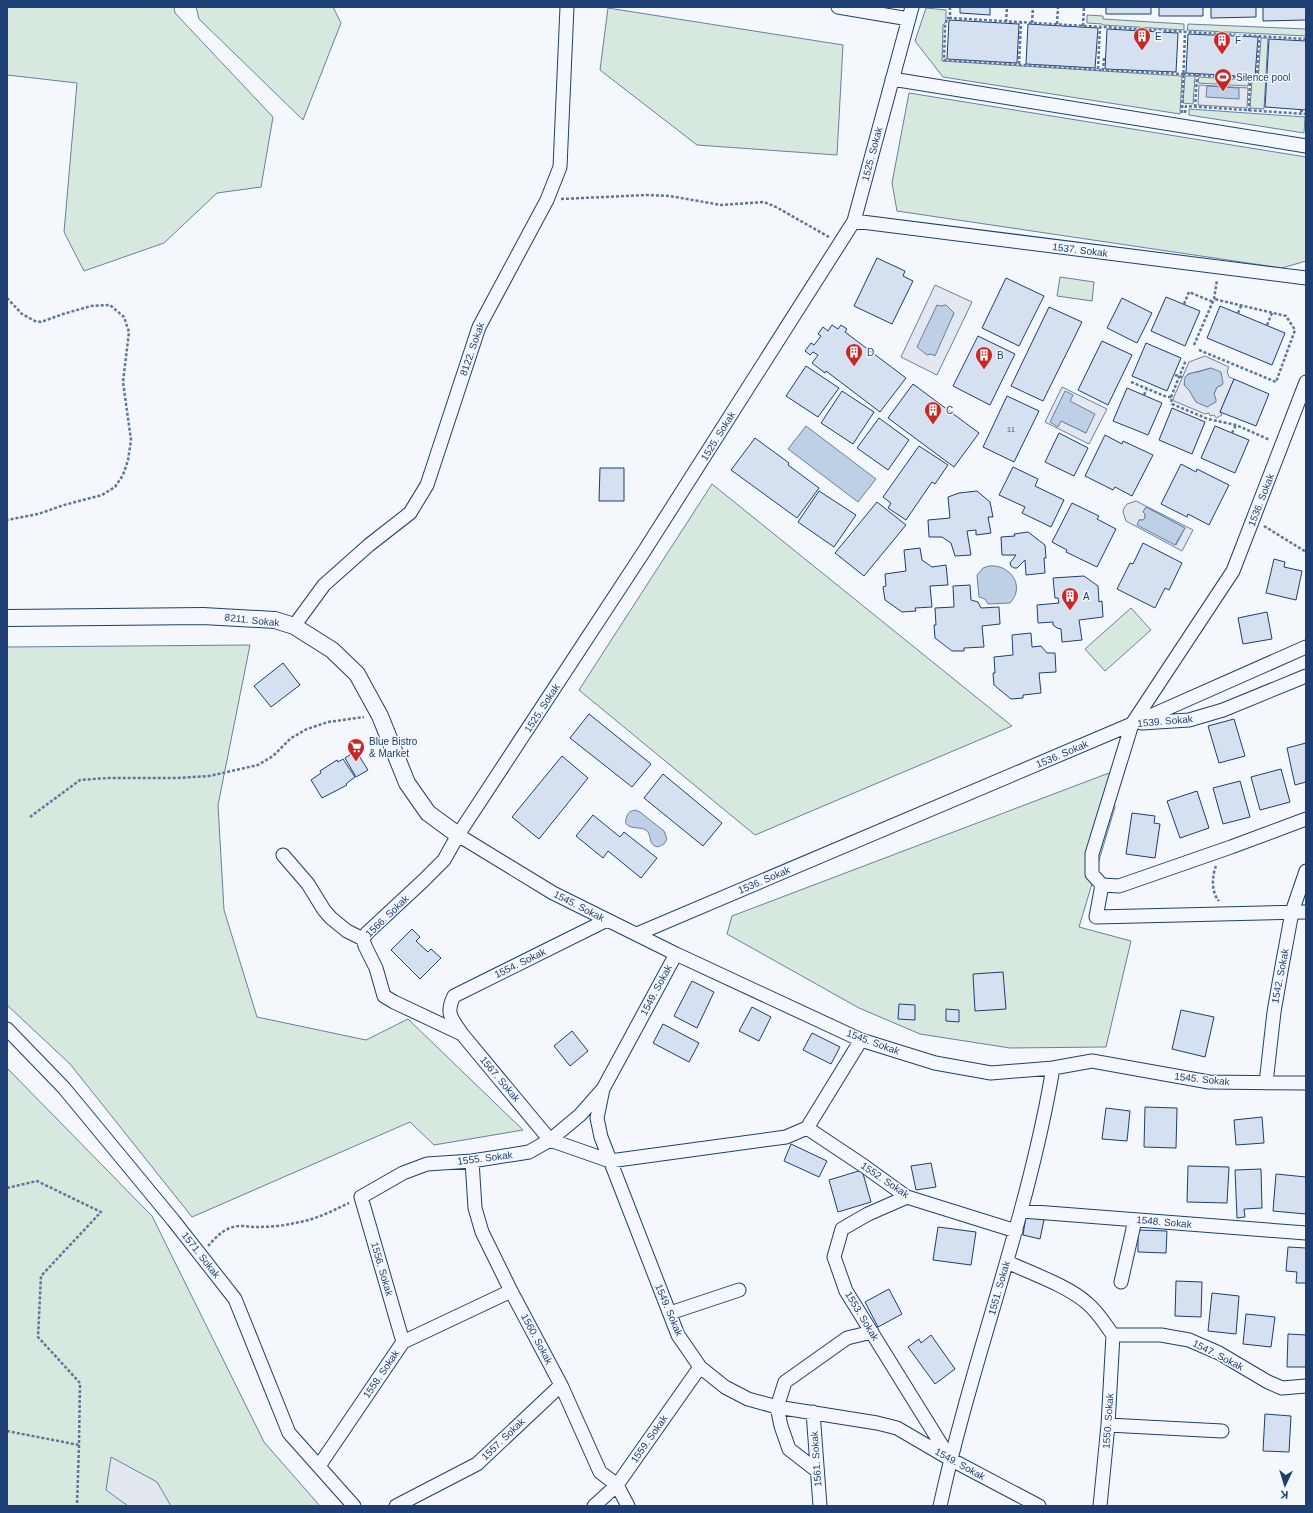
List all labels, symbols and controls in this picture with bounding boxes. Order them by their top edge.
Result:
building icon: E [1132,26,1152,51]
building icon: F [1212,30,1232,55]
place label: E [1155,31,1162,42]
place label: F [1235,35,1241,46]
sports icon: Silence pool [1213,67,1233,92]
place label: Silence pool [1236,72,1290,83]
street label: 1525. Sokak [859,125,885,182]
street label: 1537. Sokak [1052,241,1109,259]
street label: 8122. Sokak [458,320,487,377]
building icon: D [844,342,864,367]
building icon: B [974,345,994,370]
place label: D [867,347,874,358]
place label: B [997,350,1004,361]
building icon: C [923,400,943,425]
place label: C [946,405,953,416]
street label: 1525. Sokak [699,409,738,462]
house number: 11 [1007,425,1016,434]
street label: 1536. Sokak [1246,471,1276,528]
building icon: A [1060,586,1080,611]
place label: A [1083,591,1090,602]
street label: 8211. Sokak [224,612,281,628]
street label: 1525. Sokak [522,681,562,734]
street label: 1539. Sokak [1137,713,1194,729]
place label: Blue Bistro & Market [369,736,418,759]
supermarket icon: Blue Bistro & Market [346,737,366,762]
street label: 1536. Sokak [1034,738,1091,770]
street label: 1536. Sokak [736,864,793,896]
street label: 1545. Sokak [552,888,607,924]
street label: 1566. Sokak [363,892,412,939]
street label: 1554. Sokak [493,945,548,980]
street label: 1542. Sokak [1269,947,1291,1004]
street label: 1549. Sokak [638,962,674,1017]
street label: 1545. Sokak [845,1027,902,1057]
street label: 1567. Sokak [478,1054,523,1105]
street label: 1545. Sokak [1174,1071,1231,1087]
street label: 1555. Sokak [457,1149,514,1167]
street label: 1552. Sokak [859,1160,912,1201]
street label: 1548. Sokak [1136,1214,1193,1230]
street label: 1571. Sokak [180,1230,223,1281]
street label: 1556. Sokak [369,1241,395,1298]
street label: 1551. Sokak [986,1259,1012,1316]
street label: 1549. Sokak [653,1282,685,1339]
street label: 1553. Sokak [843,1289,882,1344]
street label: 1560. Sokak [519,1312,555,1367]
street label: 1547. Sokak [1191,1337,1246,1373]
street label: 1558. Sokak [361,1347,402,1400]
street label: 1550. Sokak [1101,1392,1115,1449]
street label: 1559. Sokak [629,1412,670,1465]
street label: 1557. Sokak [479,1415,528,1462]
street label: 1561. Sokak [809,1430,823,1487]
street label: 1549. Sokak [933,1446,988,1483]
north arrow [1265,1465,1305,1505]
text: K [1280,1489,1289,1501]

